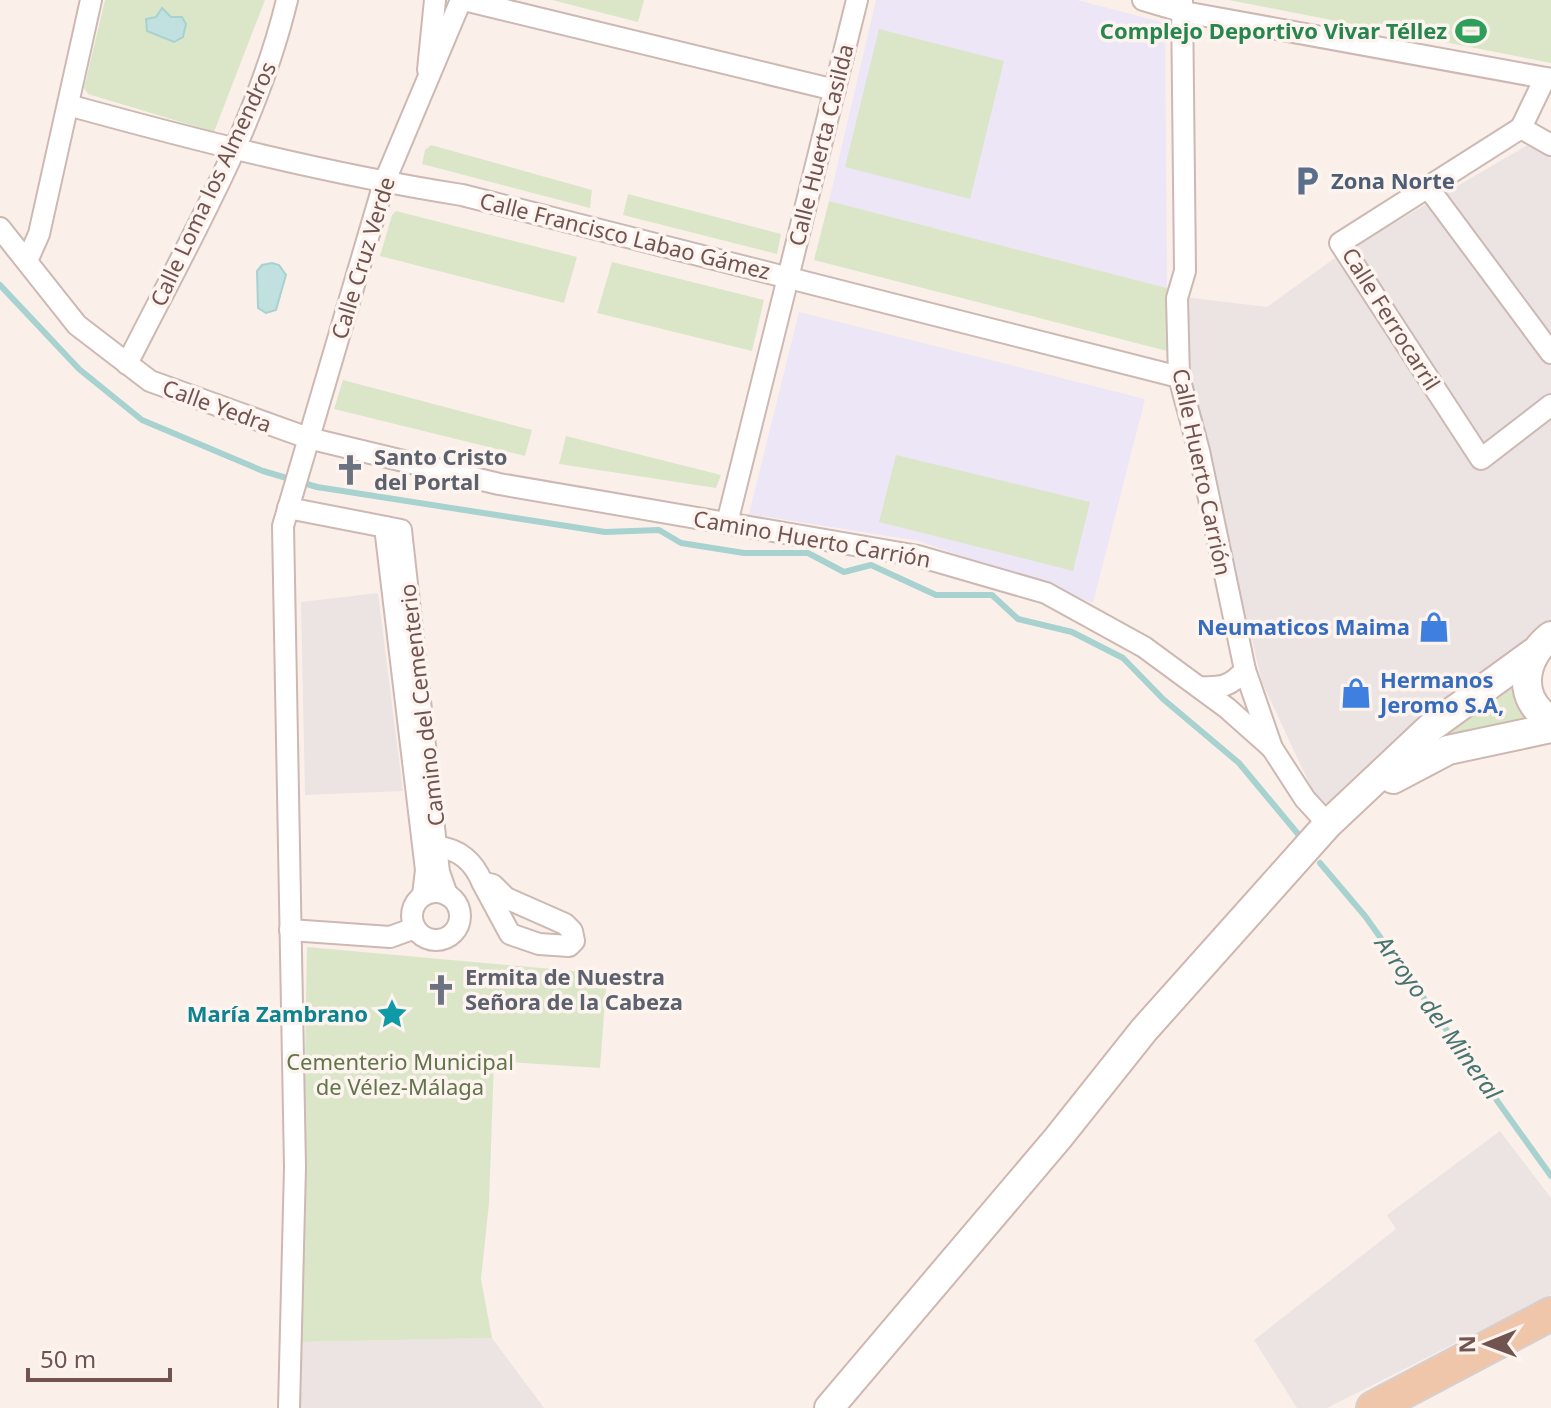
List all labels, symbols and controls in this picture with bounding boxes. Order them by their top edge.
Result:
sports icon: Complejo Deportivo Vivar Téllez [1454,14,1488,48]
place label: Complejo Deportivo Vivar Téllez [1100,15,1447,45]
street label: Calle Huerta Casilda [780,41,860,249]
street label: Calle Loma los Almendros [142,56,282,311]
parking icon: Zona Norte [1290,164,1324,198]
place label: Zona Norte [1331,165,1455,195]
street label: Calle Cruz Verde [323,173,401,342]
street label: Calle Francisco Labao Gámez [477,184,774,286]
street label: Calle Ferrocarril [1336,241,1448,396]
street label: Calle Huerto Carrión [1166,365,1240,578]
street label: Calle Yedra [159,371,276,439]
place label: Santo Cristo del Portal [374,441,508,496]
church icon: Santo Cristo del Portal [333,453,367,487]
street label: Camino Huerto Carrión [691,502,933,574]
street label: Camino del Cementerio [391,582,451,828]
shop icon: Neumaticos Maima [1417,610,1451,644]
place label: Neumaticos Maima [1197,611,1410,641]
place label: Hermanos Jeromo S.A, [1378,664,1504,719]
shop icon: Hermanos Jeromo S.A, [1339,676,1373,710]
water label: Arroyo del Mineral [1367,927,1511,1107]
place label: Ermita de Nuestra Señora de la Cabeza [465,961,683,1016]
church icon: Ermita de Nuestra Señora de la Cabeza [424,973,458,1007]
place icon: María Zambrano [375,997,409,1031]
place label: María Zambrano [187,998,368,1028]
park label: Cementerio Municipal de Vélez-Málaga [286,1046,514,1101]
north arrow [1447,1304,1527,1384]
scale bar [28,1332,170,1382]
text: N [1451,1335,1481,1354]
text: 50 m [40,1342,96,1375]

